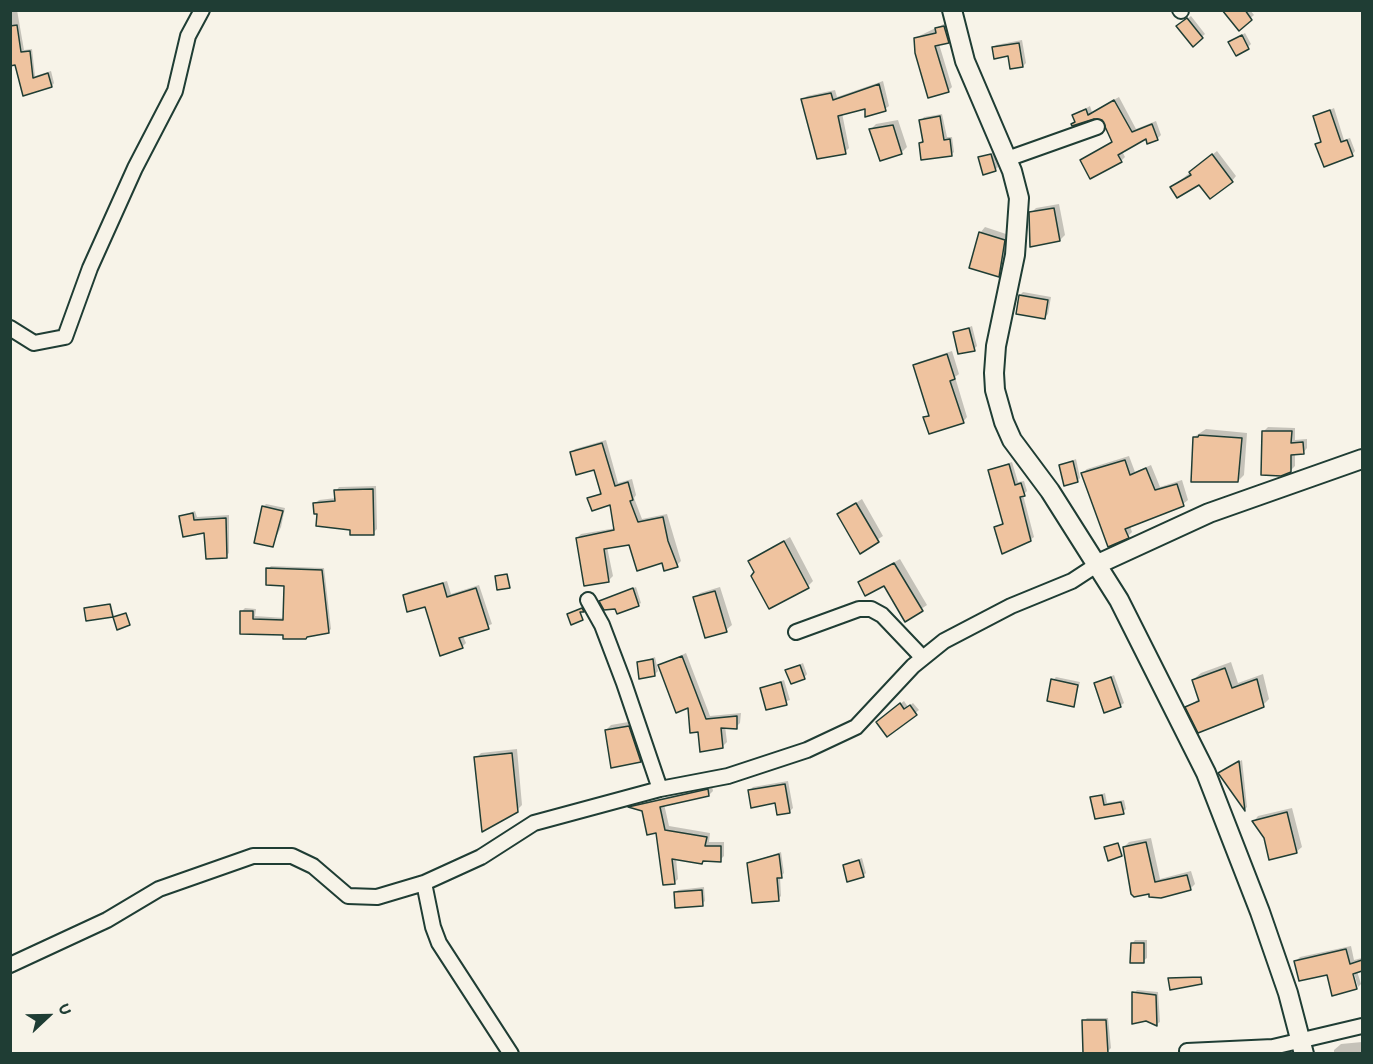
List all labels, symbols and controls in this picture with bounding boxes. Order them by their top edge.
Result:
north arrow [18,986,78,1046]
text: U [54,1001,76,1018]

